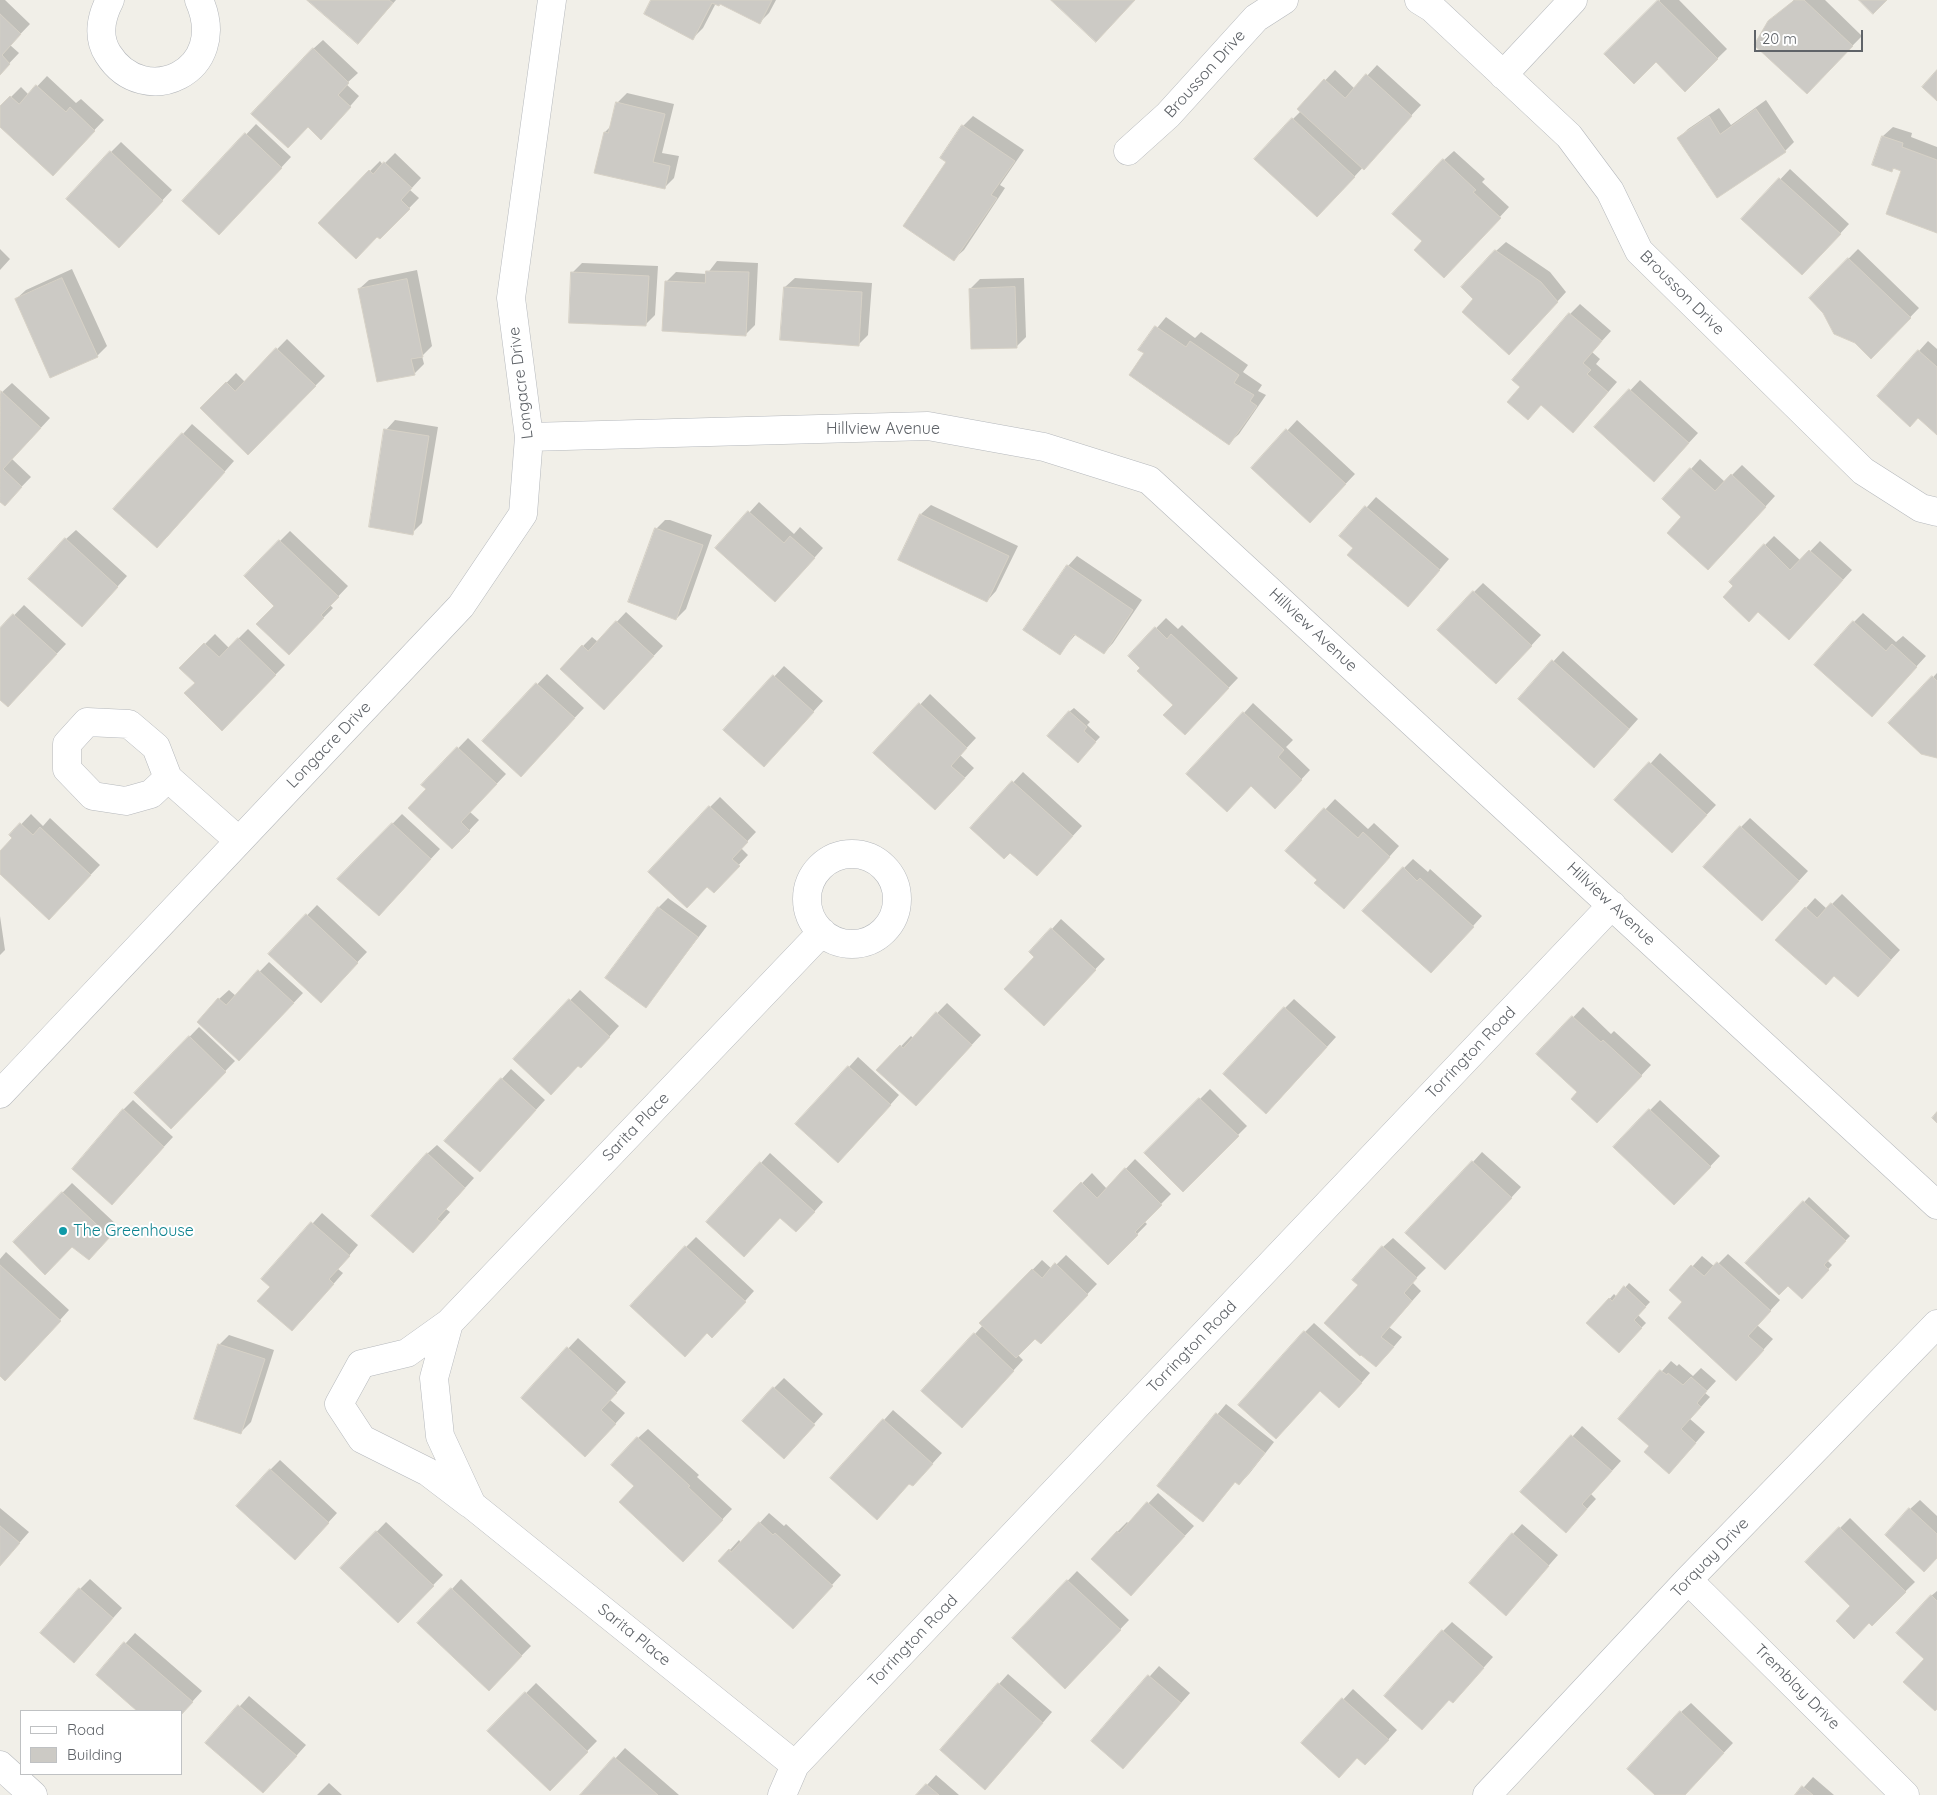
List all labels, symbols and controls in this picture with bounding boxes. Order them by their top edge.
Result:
scale bar [1757,20,1866,52]
street label: Brousson Drive [1160,26,1250,122]
text: 20 m [1762,29,1797,48]
street label: Brousson Drive [1636,247,1728,339]
street label: Longacre Drive [505,326,537,440]
street label: Hillview Avenue [826,419,940,439]
street label: Hillview Avenue [1265,584,1361,676]
street label: Longacre Drive [283,698,375,792]
street label: Hillview Avenue [1563,858,1659,950]
street label: Torrington Road [1422,1003,1520,1103]
street label: Sarita Place [599,1089,673,1165]
place label: The Greenhouse [73,1221,194,1241]
marker: The Greenhouse [57,1225,69,1237]
street label: Torrington Road [1143,1297,1241,1397]
street label: Torquay Drive [1667,1514,1753,1602]
street label: Torrington Road [864,1591,962,1691]
street label: Sarita Place [594,1600,674,1670]
street label: Tremblay Drive [1750,1640,1844,1734]
legend [20,1710,182,1775]
text: Road [67,1720,104,1739]
text: Building [67,1745,122,1764]

